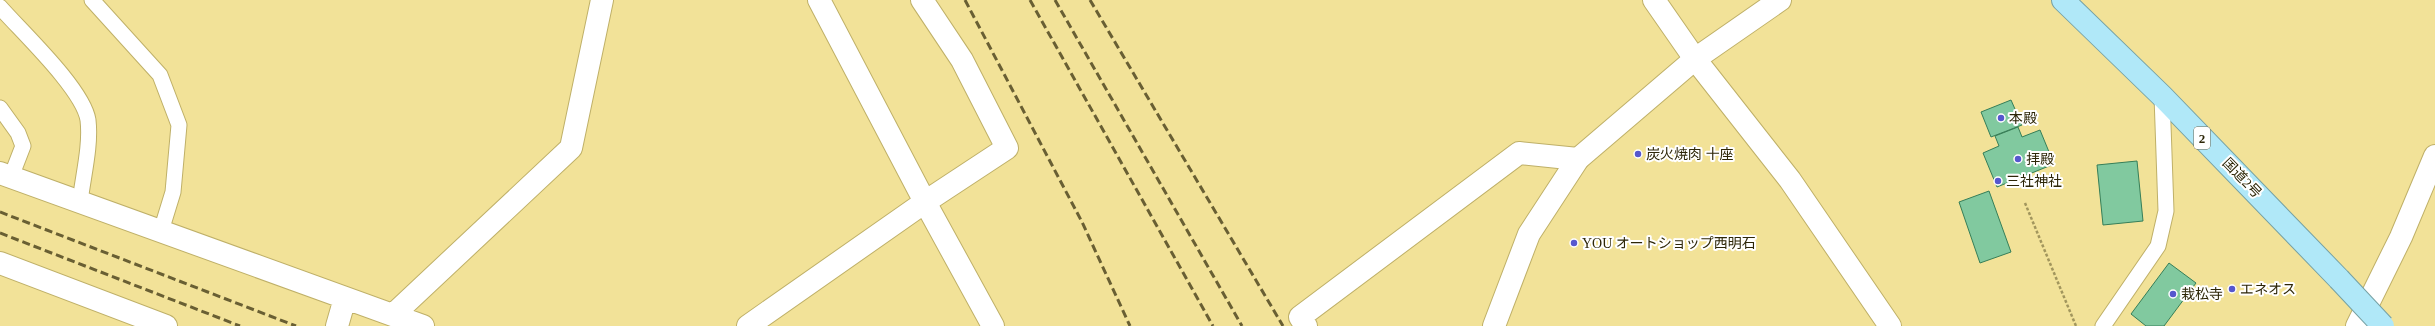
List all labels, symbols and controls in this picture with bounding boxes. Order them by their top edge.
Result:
place label: 本殿 [2009,111,2037,126]
marker: 本殿 [1996,113,2006,123]
road number: 2 [2194,127,2210,149]
place label: 炭火焼肉 十座 [1646,147,1734,162]
marker: 炭火焼肉 十座 [1633,149,1643,159]
place label: 拝殿 [2026,152,2054,167]
marker: 拝殿 [2013,154,2023,164]
street label: 国道2号 [2220,155,2264,201]
place label: 三社神社 [2006,174,2062,189]
marker: 三社神社 [1993,176,2003,186]
place label: YOU オートショップ西明石 [1582,236,1756,251]
marker: YOU オートショップ西明石 [1569,238,1579,248]
place label: エネオス [2240,282,2296,297]
marker: エネオス [2227,284,2237,294]
place label: 栽松寺 [2181,286,2223,302]
marker: 栽松寺 [2168,289,2178,299]

